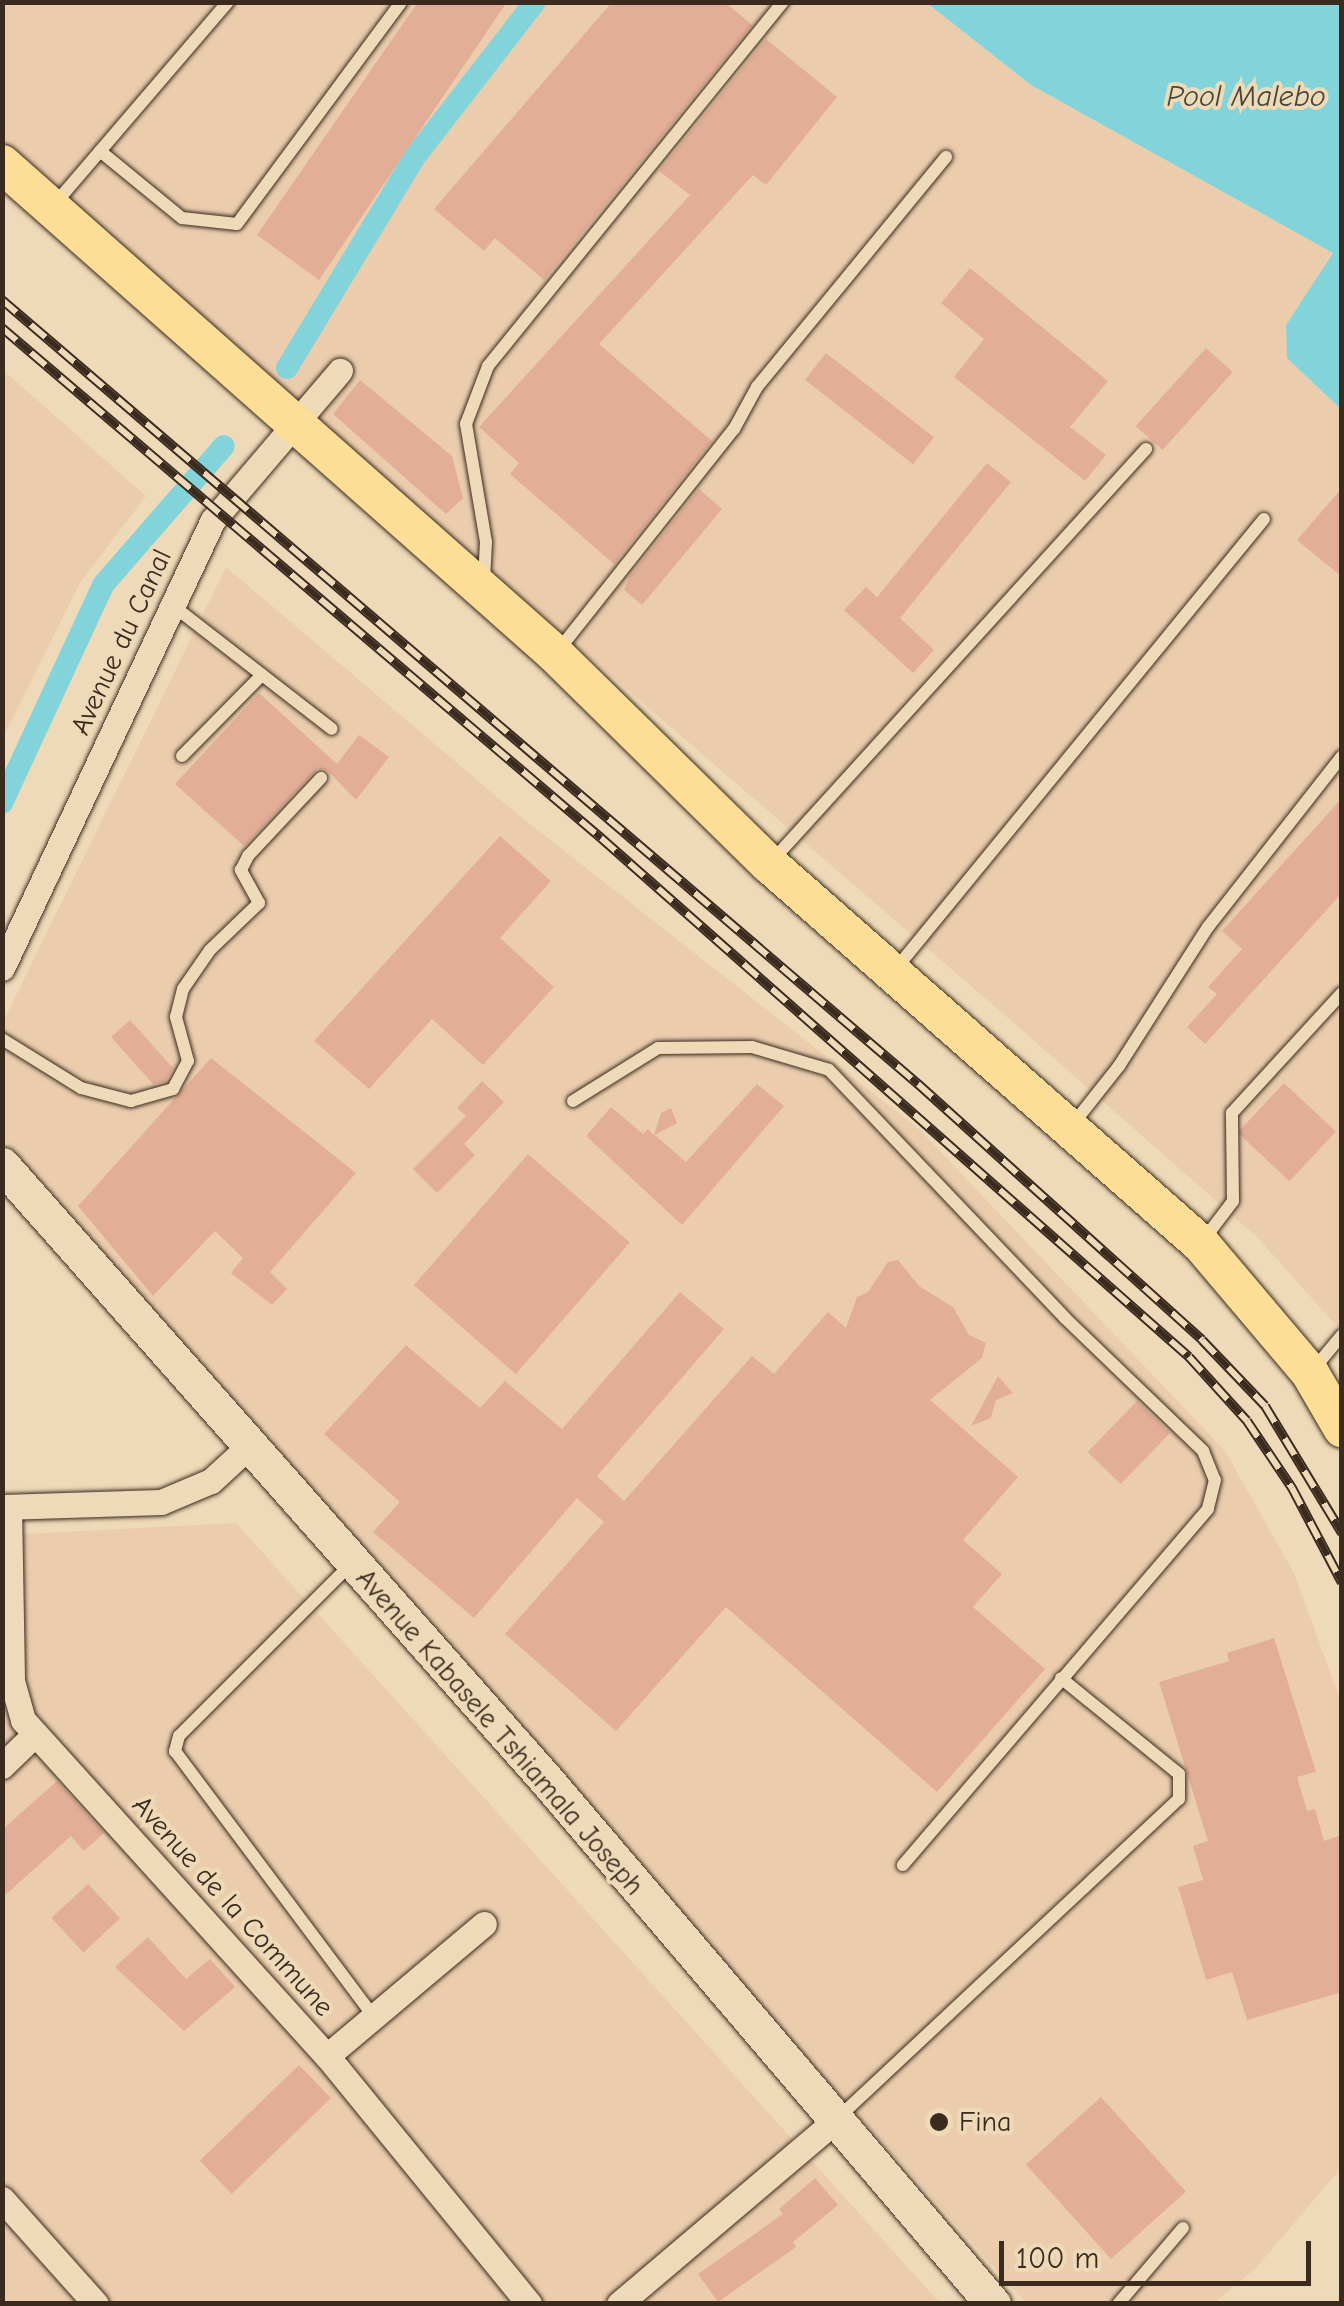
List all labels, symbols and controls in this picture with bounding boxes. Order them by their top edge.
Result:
water label: Pool Malebo [1166,79,1326,115]
street label: Avenue du Canal [63,544,179,740]
street label: Avenue Kabasele Tshiamala Joseph [349,1562,651,1902]
street label: Avenue de la Commune [125,1789,341,2023]
place label: Fina [959,2105,1011,2139]
marker: Fina [928,2111,950,2133]
scale bar [1004,2221,1316,2283]
text: 100 m [1016,2241,1099,2276]

